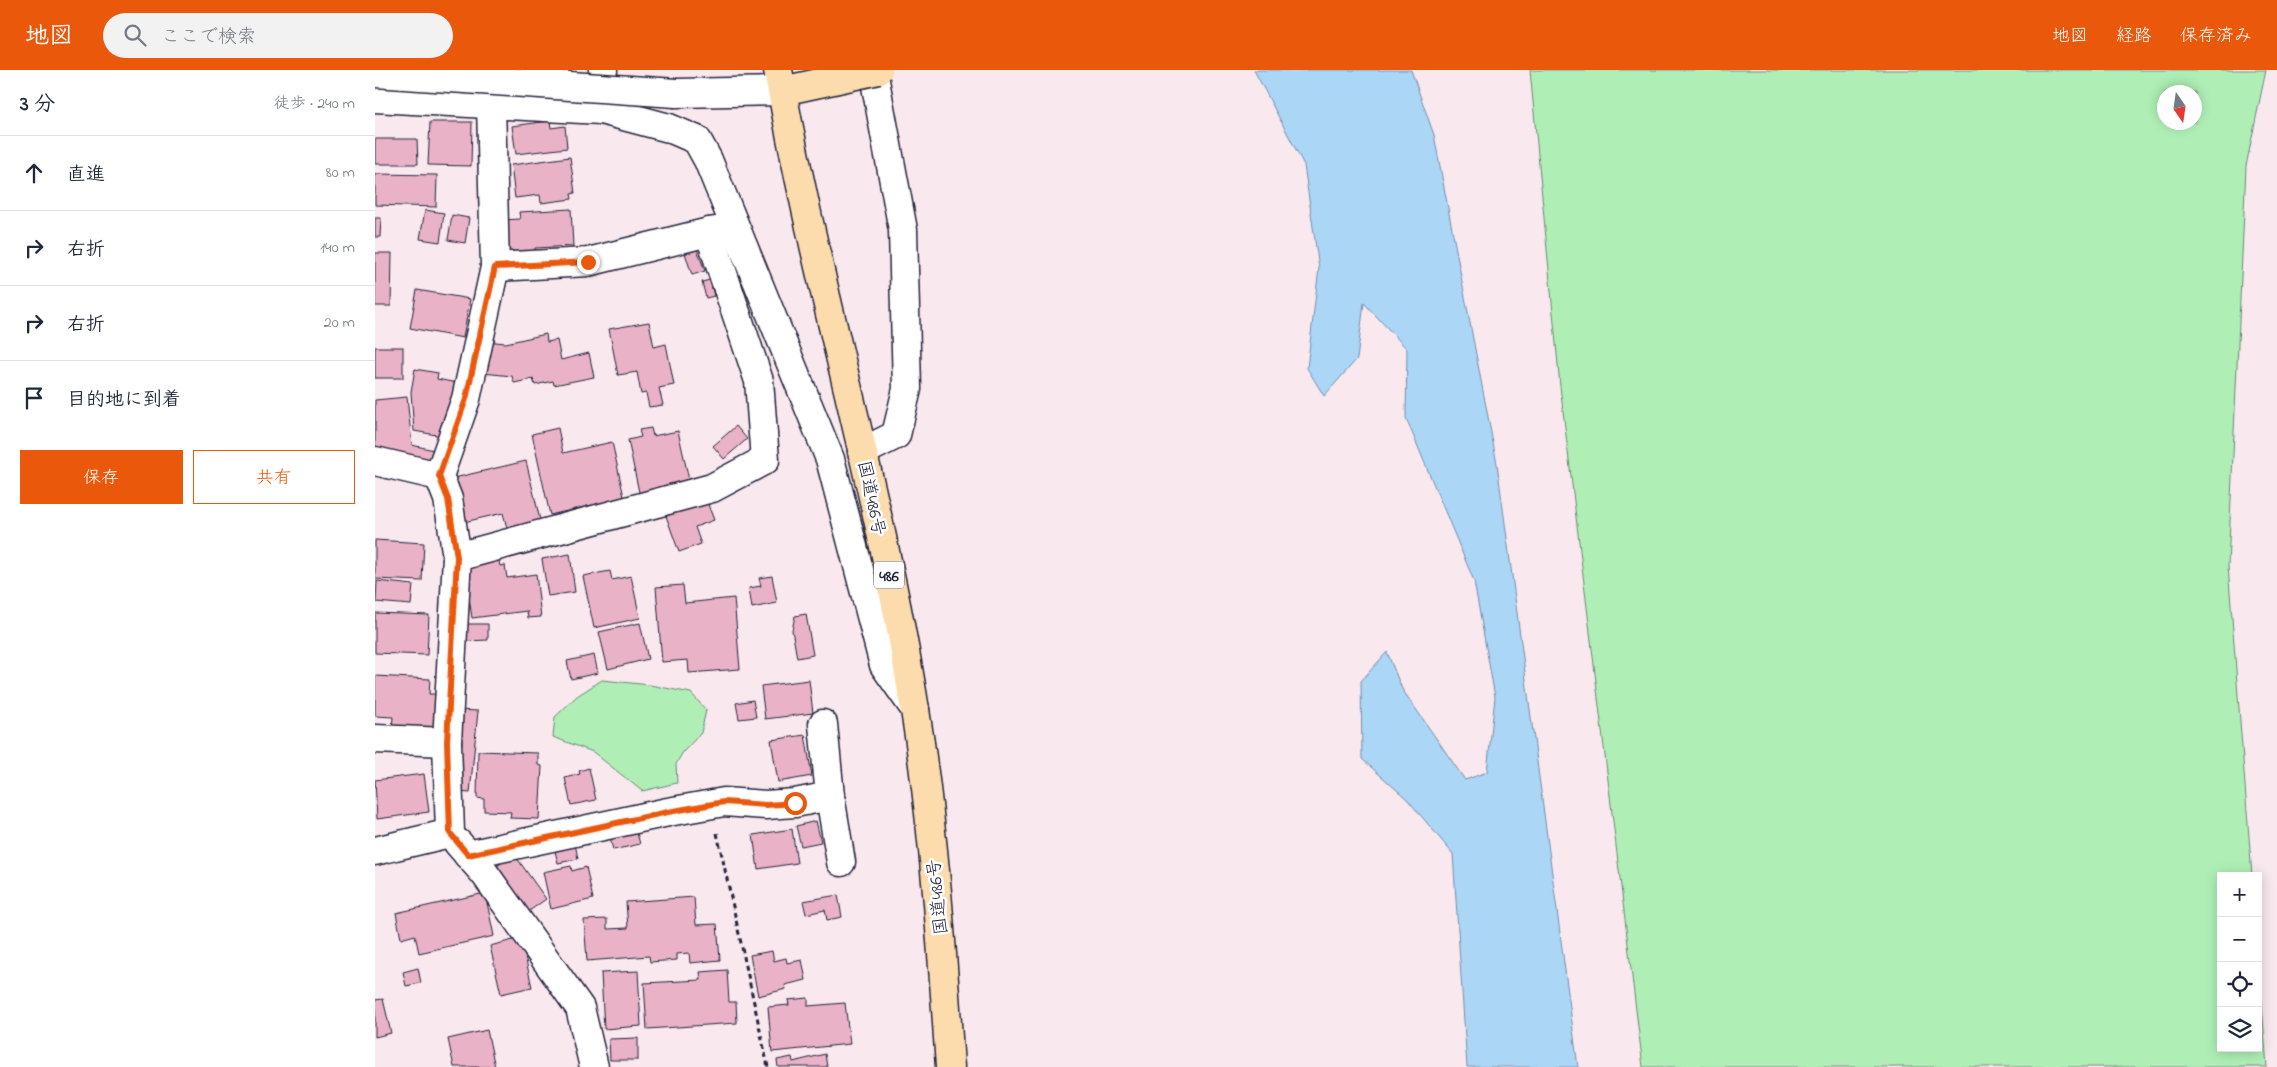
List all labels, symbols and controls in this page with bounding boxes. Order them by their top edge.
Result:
search box [103,13,453,58]
text: 地図 [25,20,73,55]
icon: search [121,21,149,49]
text: ここで検索 [161,24,256,51]
text: 地図 [2052,24,2088,50]
text: 経路 [2116,24,2152,50]
text: 保存済み [2180,24,2252,50]
north arrow [2157,85,2202,130]
text: 3 分 [20,90,55,120]
text: 徒歩 · 240 m [274,92,355,116]
icon: ahead [20,159,48,187]
text: 80 m [326,161,355,185]
text: 直進 [67,162,105,189]
icon: right [20,234,48,262]
text: 140 m [320,236,355,260]
text: 右折 [67,237,105,264]
route end [577,251,600,274]
icon: right [20,309,48,337]
text: 20 m [324,311,355,335]
text: 右折 [67,312,105,339]
icon: arrive [20,384,48,412]
text: 目的地に到着 [67,387,181,414]
button: 保存 [20,450,183,504]
button: 共有 [193,450,355,504]
street label: 国道486号 [849,458,891,538]
road number: 486 [874,562,904,588]
route start [784,792,807,815]
street label: 国道486号 [922,858,956,936]
map controls [2217,872,2262,1052]
button: + [2217,872,2262,917]
button: − [2217,917,2262,962]
button: locate [2217,962,2262,1007]
button: layers [2217,1007,2262,1052]

